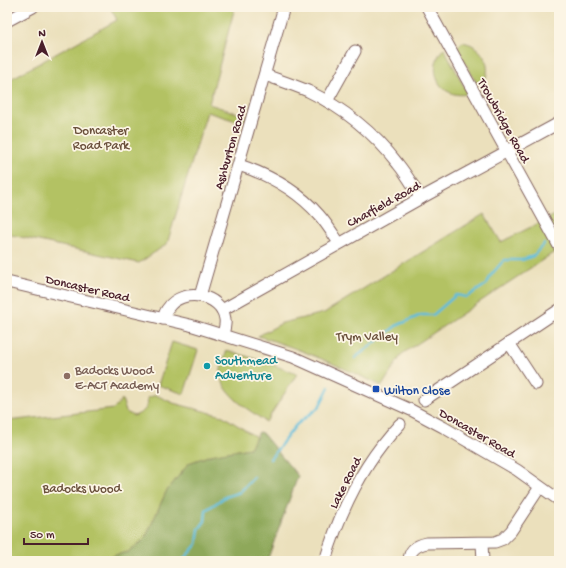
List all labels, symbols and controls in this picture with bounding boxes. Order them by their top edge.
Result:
north arrow [22,22,62,62]
text: N [38,28,46,40]
street label: Trowbridge Road [473,76,533,167]
street label: Ashburton Road [212,103,251,191]
park label: Doncaster Road Park [73,124,130,154]
street label: Charfield Road [345,178,425,231]
street label: Doncaster Road [43,272,132,307]
park label: Trym Valley [335,330,398,345]
place label: Southmead Adventure [215,354,278,384]
marker: Southmead Adventure [202,361,212,371]
place label: Badocks Wood E-ACT Academy [74,364,160,394]
marker: Badocks Wood E-ACT Academy [62,371,72,381]
marker: Wilton Close [371,384,381,394]
place label: Wilton Close [384,384,450,399]
street label: Doncaster Road [435,406,519,463]
street label: Lake Road [327,454,366,511]
park label: Badocks Wood [42,482,123,497]
scale bar [24,520,88,546]
text: 50 m [30,529,55,543]

